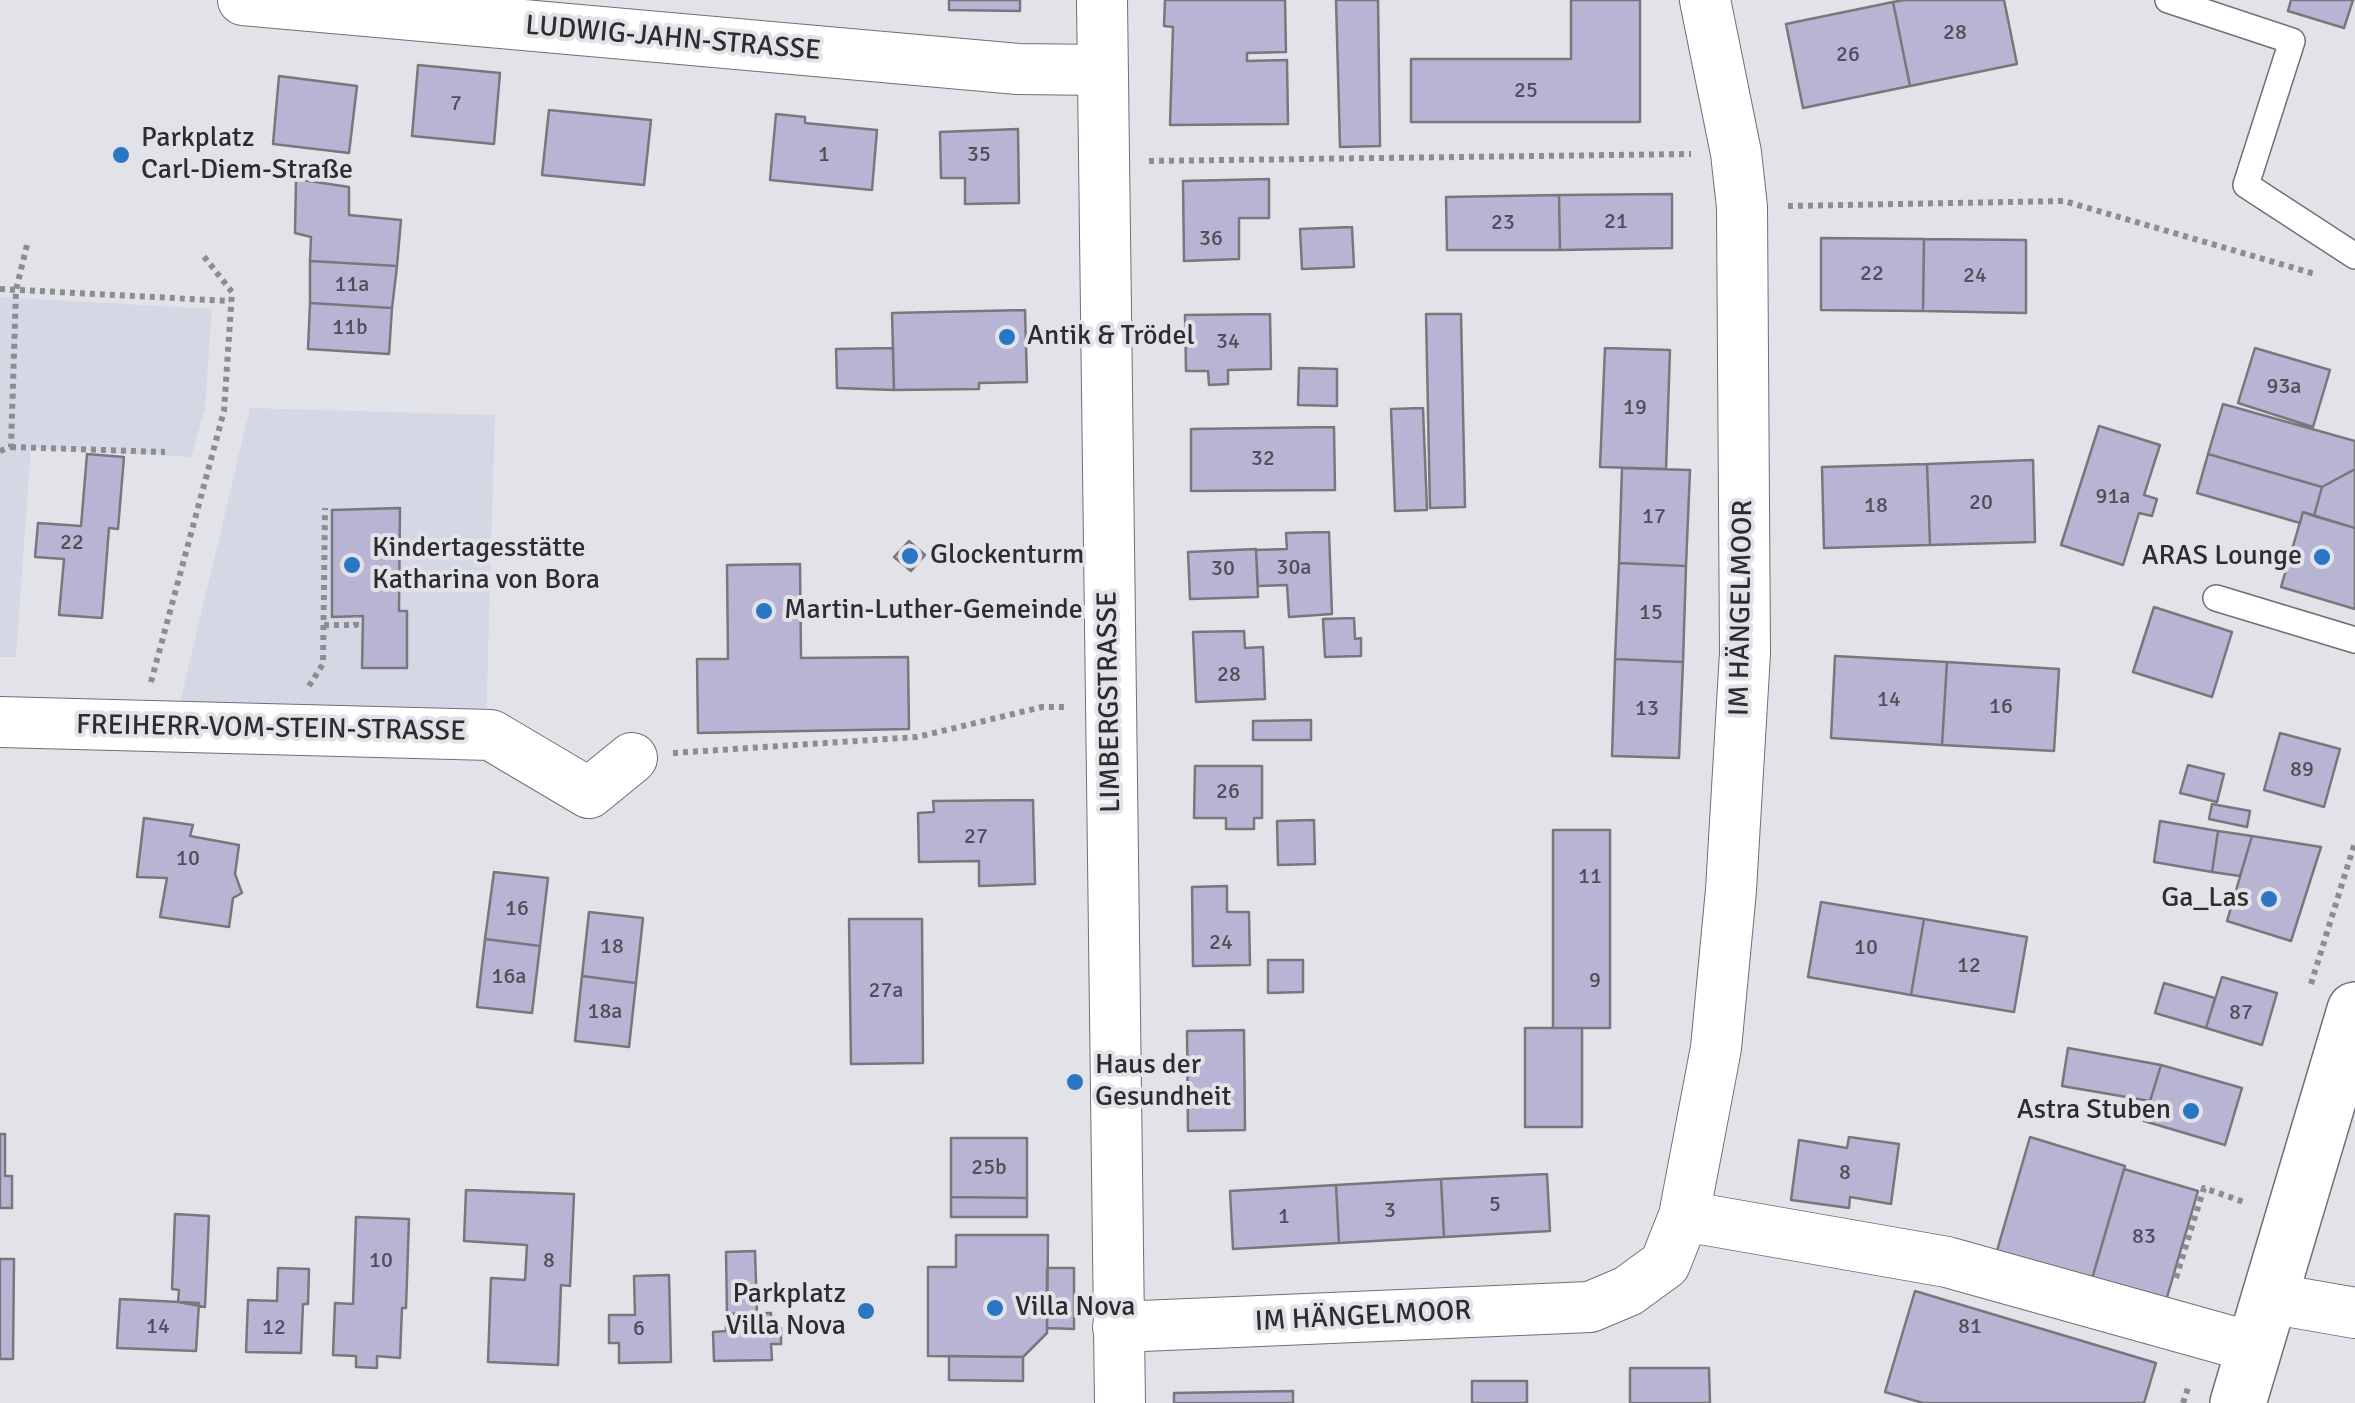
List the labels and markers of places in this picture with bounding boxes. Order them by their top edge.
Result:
place label: Parkplatz Carl-Diem-Straße [141,122,353,188]
marker: Parkplatz Carl-Diem-Straße [110,144,132,166]
place label: Antik & Trödel [1027,320,1195,354]
marker: Antik & Trödel [996,326,1018,348]
place label: Kindertagesstätte Katharina von Bora [372,532,600,598]
place label: Glockenturm [930,539,1084,573]
place label: ARAS Lounge [2141,540,2302,574]
marker: Glockenturm [899,545,921,567]
marker: ARAS Lounge [2311,546,2333,568]
marker: Kindertagesstätte Katharina von Bora [341,554,363,576]
place label: Martin-Luther-Gemeinde [784,594,1083,628]
marker: Martin-Luther-Gemeinde [753,600,775,622]
place label: Ga_Las [2161,882,2249,916]
marker: Ga_Las [2258,888,2280,910]
place label: Haus der Gesundheit [1095,1049,1231,1115]
marker: Haus der Gesundheit [1064,1071,1086,1093]
place label: Astra Stuben [2017,1094,2171,1128]
marker: Astra Stuben [2180,1100,2202,1122]
place label: Parkplatz Villa Nova [726,1278,846,1344]
place label: Villa Nova [1015,1291,1135,1325]
marker: Villa Nova [984,1297,1006,1319]
marker: Parkplatz Villa Nova [855,1300,877,1322]

